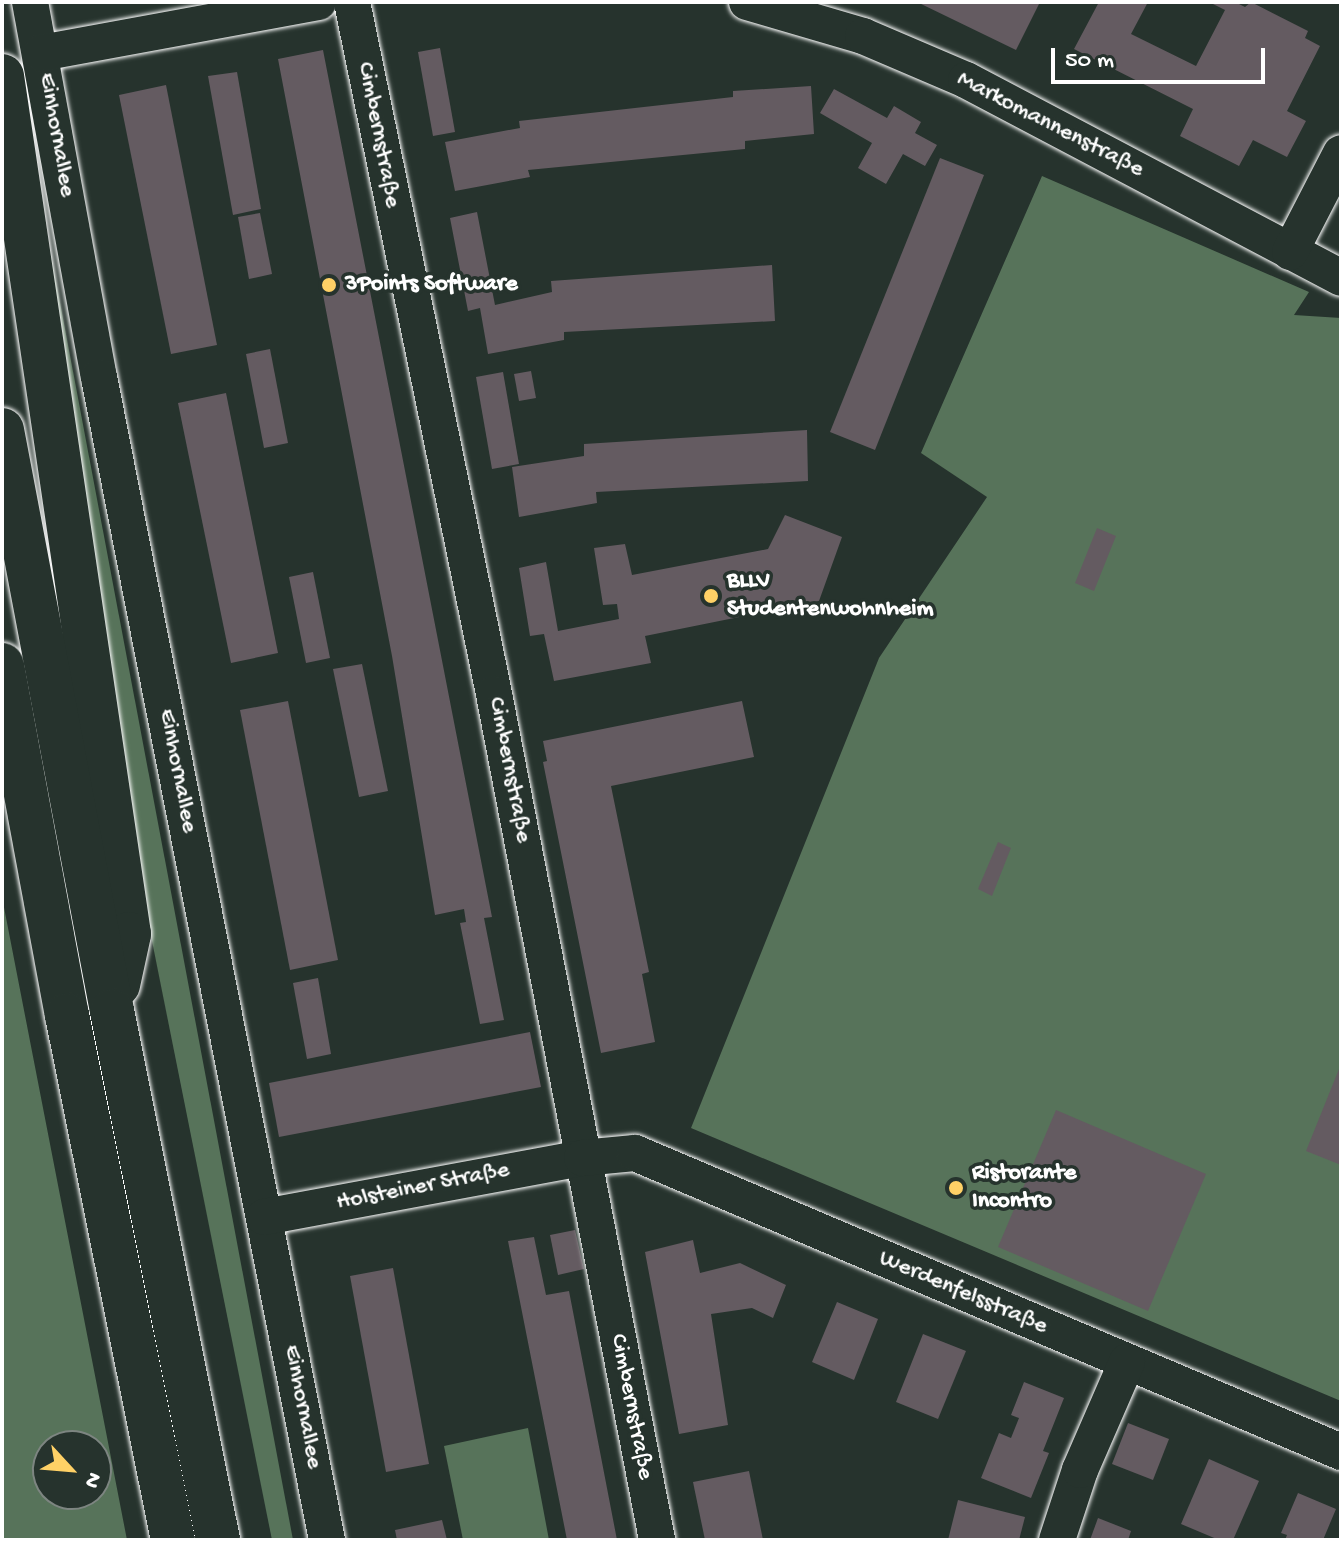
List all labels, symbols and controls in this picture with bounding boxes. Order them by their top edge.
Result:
scale bar [1055,32,1269,82]
text: 50 m [1065,47,1114,76]
street label: Cimbernstraße [350,60,406,210]
street label: Markomannenstraße [952,65,1148,185]
street label: Einhornallee [31,71,81,199]
place label: 3Points Software [345,271,518,299]
marker: 3Points Software [320,276,338,294]
place label: BLLV Studentenwohnheim [727,568,933,624]
marker: BLLV Studentenwohnheim [702,587,720,605]
street label: Cimbernstraße [481,695,537,845]
street label: Einhornallee [151,707,203,835]
street label: Holsteiner Straße [334,1156,512,1218]
place label: Ristorante Incontro [972,1160,1076,1216]
marker: Ristorante Incontro [947,1179,965,1197]
street label: Werdenfelsstraße [874,1244,1052,1342]
street label: Cimbernstraße [603,1332,659,1482]
street label: Einhornallee [276,1343,328,1471]
north arrow [32,1430,112,1510]
text: N [77,1467,107,1492]

